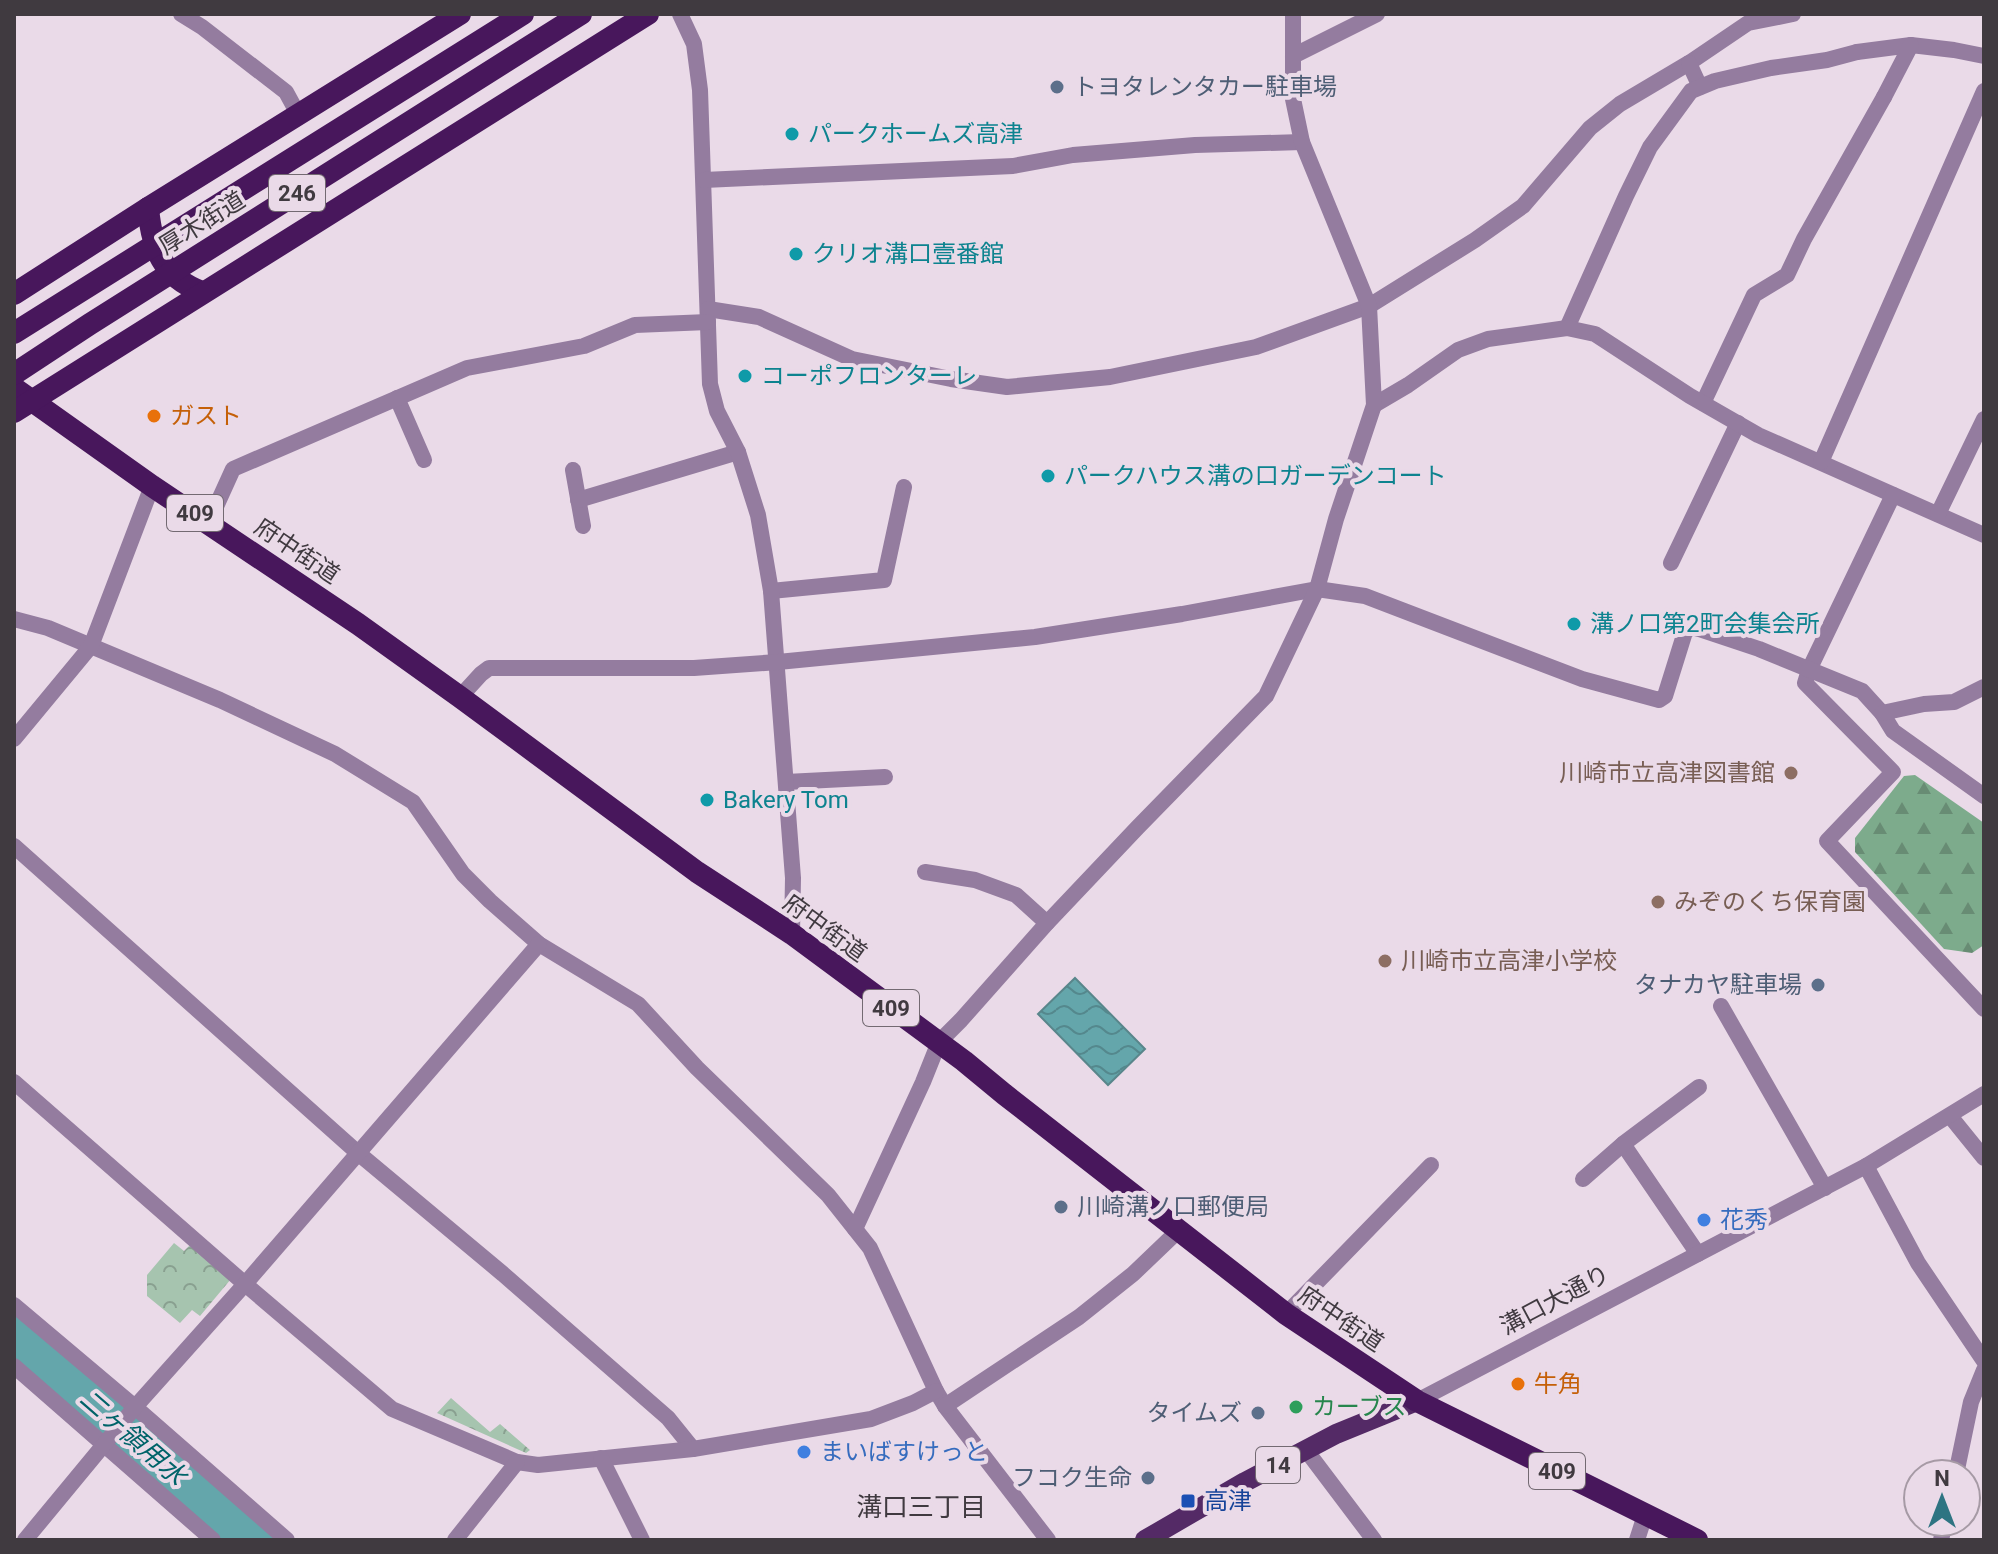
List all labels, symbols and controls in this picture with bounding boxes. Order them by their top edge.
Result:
place label: トヨタレンタカー駐車場 [1073,73,1337,101]
marker: トヨタレンタカー駐車場 [1048,78,1066,96]
place label: パークホームズ高津 [808,120,1023,148]
marker: パークホームズ高津 [783,125,801,143]
road number: 246 [269,175,325,211]
street label: 厚木街道 [154,186,250,260]
place label: クリオ溝口壹番館 [812,240,1004,268]
marker: クリオ溝口壹番館 [787,245,805,263]
place label: コーポフロンターレ [761,362,977,390]
marker: コーポフロンターレ [736,367,754,385]
place label: ガスト [170,402,242,430]
marker: ガスト [145,407,163,425]
place label: パークハウス溝の口ガーデンコート [1064,462,1447,490]
marker: パークハウス溝の口ガーデンコート [1039,467,1057,485]
road number: 409 [167,495,223,531]
street label: 府中街道 [249,513,345,589]
place label: 溝ノ口第2町会集会所 [1590,610,1820,638]
marker: 溝ノ口第2町会集会所 [1565,615,1583,633]
place label: 川崎市立高津図書館 [1559,759,1775,787]
marker: 川崎市立高津図書館 [1782,764,1800,782]
place label: Bakery Tom [723,786,849,814]
marker: Bakery Tom [698,791,716,809]
street label: 府中街道 [778,888,872,968]
place label: みぞのくち保育園 [1674,888,1866,916]
marker: みぞのくち保育園 [1649,893,1667,911]
place label: 川崎市立高津小学校 [1401,947,1617,975]
marker: 川崎市立高津小学校 [1376,952,1394,970]
place label: タナカヤ駐車場 [1634,971,1802,999]
marker: タナカヤ駐車場 [1809,976,1827,994]
road number: 409 [863,990,919,1026]
place label: 川崎溝ノ口郵便局 [1077,1193,1269,1221]
marker: 川崎溝ノ口郵便局 [1052,1198,1070,1216]
place label: 花秀 [1720,1206,1768,1234]
marker: 花秀 [1695,1211,1713,1229]
street label: 溝口大通り [1495,1259,1615,1341]
street label: 府中街道 [1293,1281,1389,1357]
place label: 牛角 [1534,1370,1582,1398]
marker: 牛角 [1509,1375,1527,1393]
water label: 二ヶ領用水 [74,1383,194,1493]
place label: カーブス [1312,1393,1407,1421]
marker: カーブス [1287,1398,1305,1416]
place label: タイムズ [1146,1399,1242,1427]
marker: タイムズ [1249,1404,1267,1422]
place label: まいばすけっと [820,1438,988,1466]
marker: まいばすけっと [795,1443,813,1461]
road number: 14 [1256,1447,1300,1483]
road number: 409 [1529,1453,1585,1489]
north arrow [1902,1458,1982,1538]
place label: フコク生命 [1012,1464,1132,1492]
text: N [1934,1466,1950,1491]
marker: フコク生命 [1139,1469,1157,1487]
place label: 高津 [1204,1487,1252,1515]
district label: 溝口三丁目 [856,1492,986,1522]
marker: 高津 [1179,1492,1197,1510]

